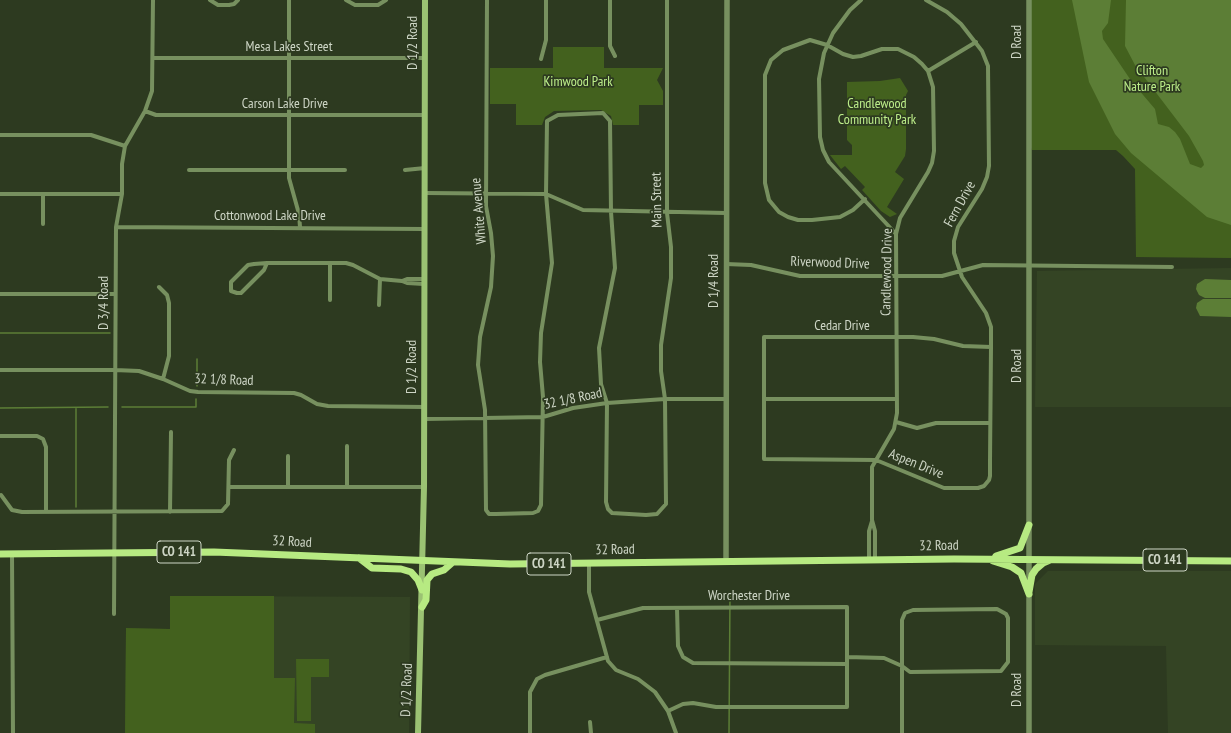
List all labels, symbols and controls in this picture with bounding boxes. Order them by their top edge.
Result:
street label: D 1/2 Road [405,16,421,70]
street label: D Road [1009,25,1025,59]
street label: Mesa Lakes Street [246,39,332,55]
park label: Clifton Nature Park [1124,63,1180,96]
park label: Kimwood Park [543,74,613,90]
street label: Carson Lake Drive [242,96,328,112]
park label: Candlewood Community Park [838,96,916,128]
street label: Main Street [648,172,666,228]
street label: White Avenue [468,177,490,245]
street label: Fern Drive [941,178,979,230]
street label: Cottonwood Lake Drive [214,208,326,224]
street label: Candlewood Drive [878,228,896,316]
street label: Riverwood Drive [790,253,870,273]
street label: D 1/4 Road [706,254,722,308]
street label: D 3/4 Road [96,276,112,330]
street label: Cedar Drive [814,318,870,334]
street label: D 1/2 Road [404,340,420,394]
street label: D Road [1009,349,1025,383]
street label: 32 1/8 Road [194,371,254,389]
street label: 32 1/8 Road [542,385,604,413]
street label: Aspen Drive [886,445,946,483]
street label: 32 Road [272,533,312,551]
street label: 32 Road [919,537,959,555]
road number: CO 141 [157,541,201,563]
street label: 32 Road [595,541,635,559]
road number: CO 141 [1143,549,1187,571]
road number: CO 141 [527,553,571,575]
street label: Worchester Drive [708,588,790,604]
street label: D 1/2 Road [398,663,416,717]
street label: D Road [1009,673,1025,707]

